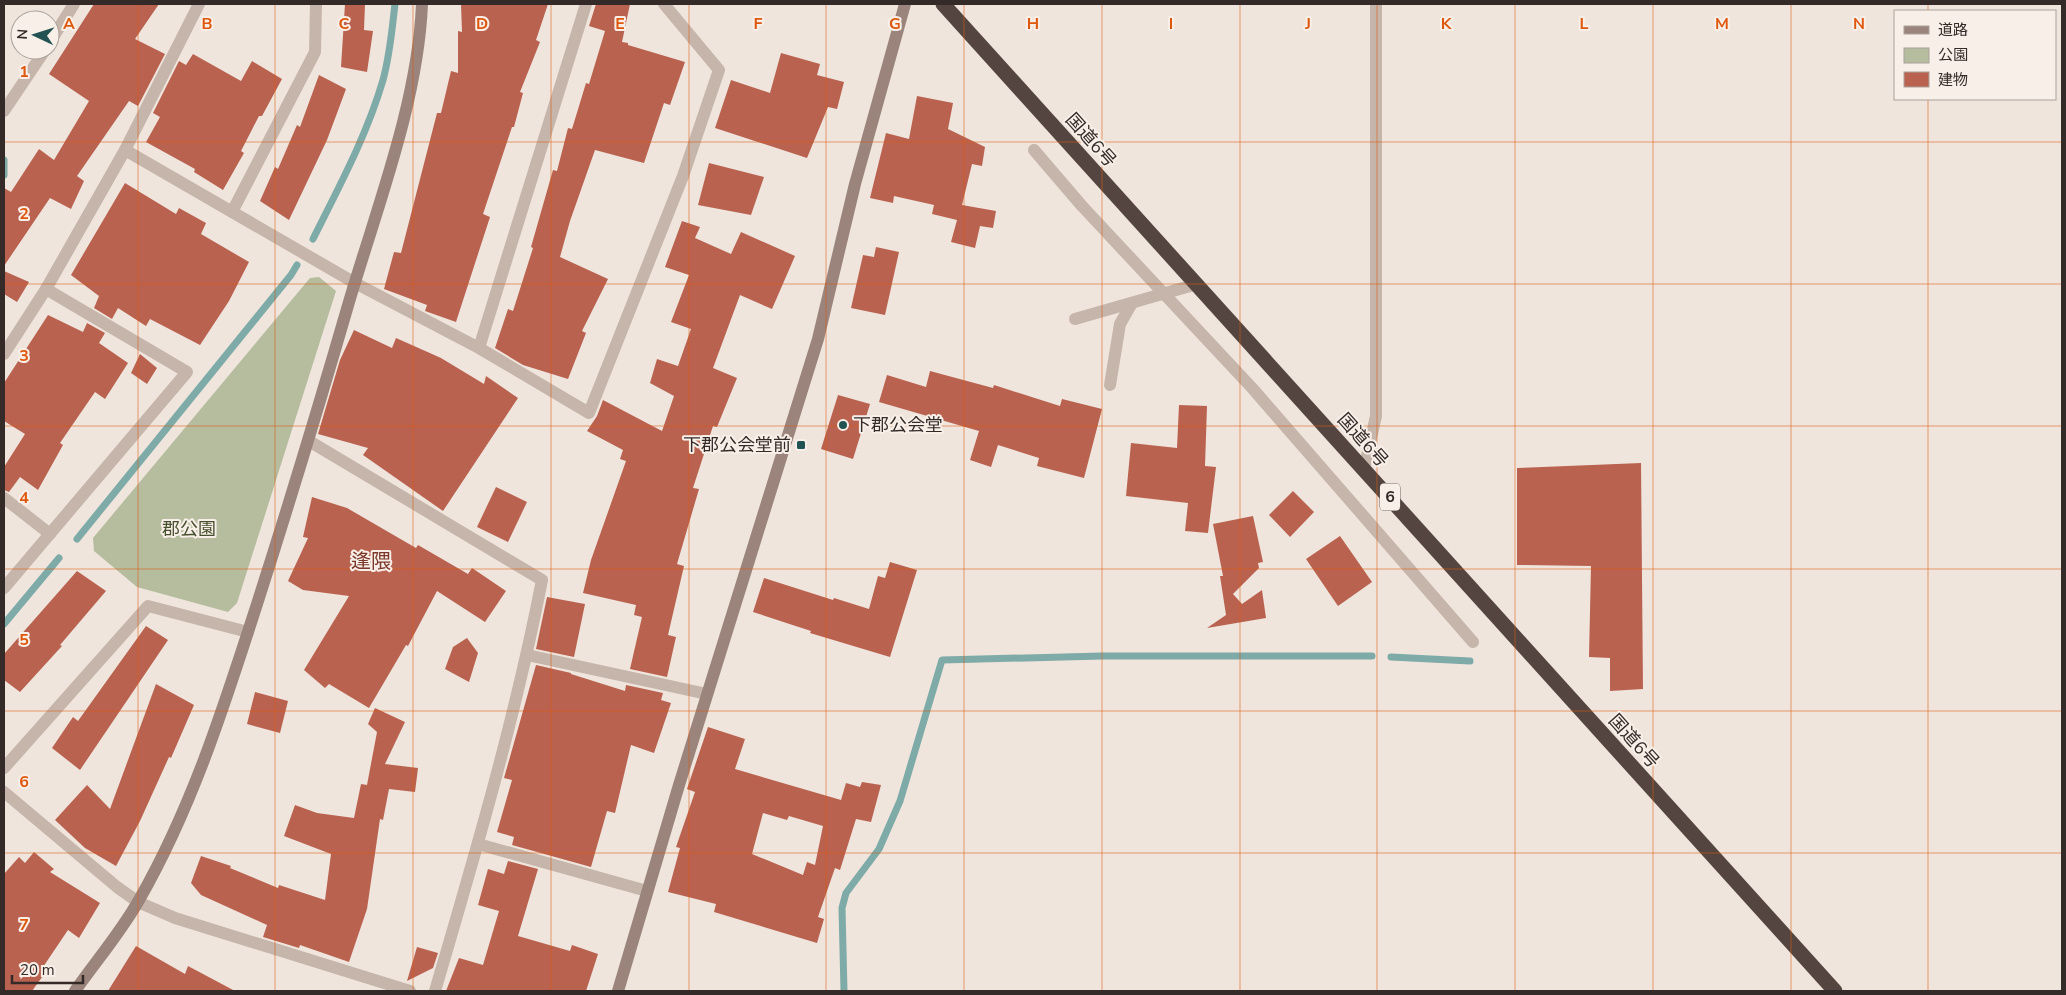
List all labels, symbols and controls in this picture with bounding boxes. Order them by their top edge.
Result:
north arrow [10,10,60,60]
legend [1894,10,2056,100]
text: A [63,13,75,35]
text: B [201,13,213,35]
text: C [339,13,350,35]
text: D [476,13,488,35]
text: E [615,13,625,35]
text: F [754,13,763,35]
text: G [889,13,901,35]
text: H [1027,13,1039,35]
text: I [1169,13,1173,35]
text: J [1304,13,1311,35]
text: K [1441,13,1453,35]
text: L [1580,13,1589,35]
text: M [1715,13,1729,35]
text: N [1853,13,1865,35]
text: 道路 [1938,20,1968,40]
text: N [13,28,32,40]
text: 公園 [1938,45,1968,65]
text: 1 [19,61,29,83]
text: 建物 [1938,70,1968,90]
street label: 国道6号 [1060,108,1122,172]
text: 2 [19,203,29,225]
text: 3 [19,345,29,367]
street label: 国道6号 [1332,408,1394,472]
place label: 下郡公会堂 [853,413,943,437]
marker: 下郡公会堂 [837,419,849,431]
place label: 下郡公会堂前 [683,433,791,457]
marker: 下郡公会堂前 [795,439,807,451]
road number: 6 [1380,484,1400,511]
text: 4 [19,487,29,509]
park label: 郡公園 [162,517,216,541]
district label: 逢隈 [351,548,391,575]
text: 5 [19,629,29,651]
street label: 国道6号 [1603,709,1665,773]
text: 6 [19,771,29,793]
text: 7 [19,914,29,936]
scale bar [12,952,84,984]
text: 20 m [20,960,55,980]

